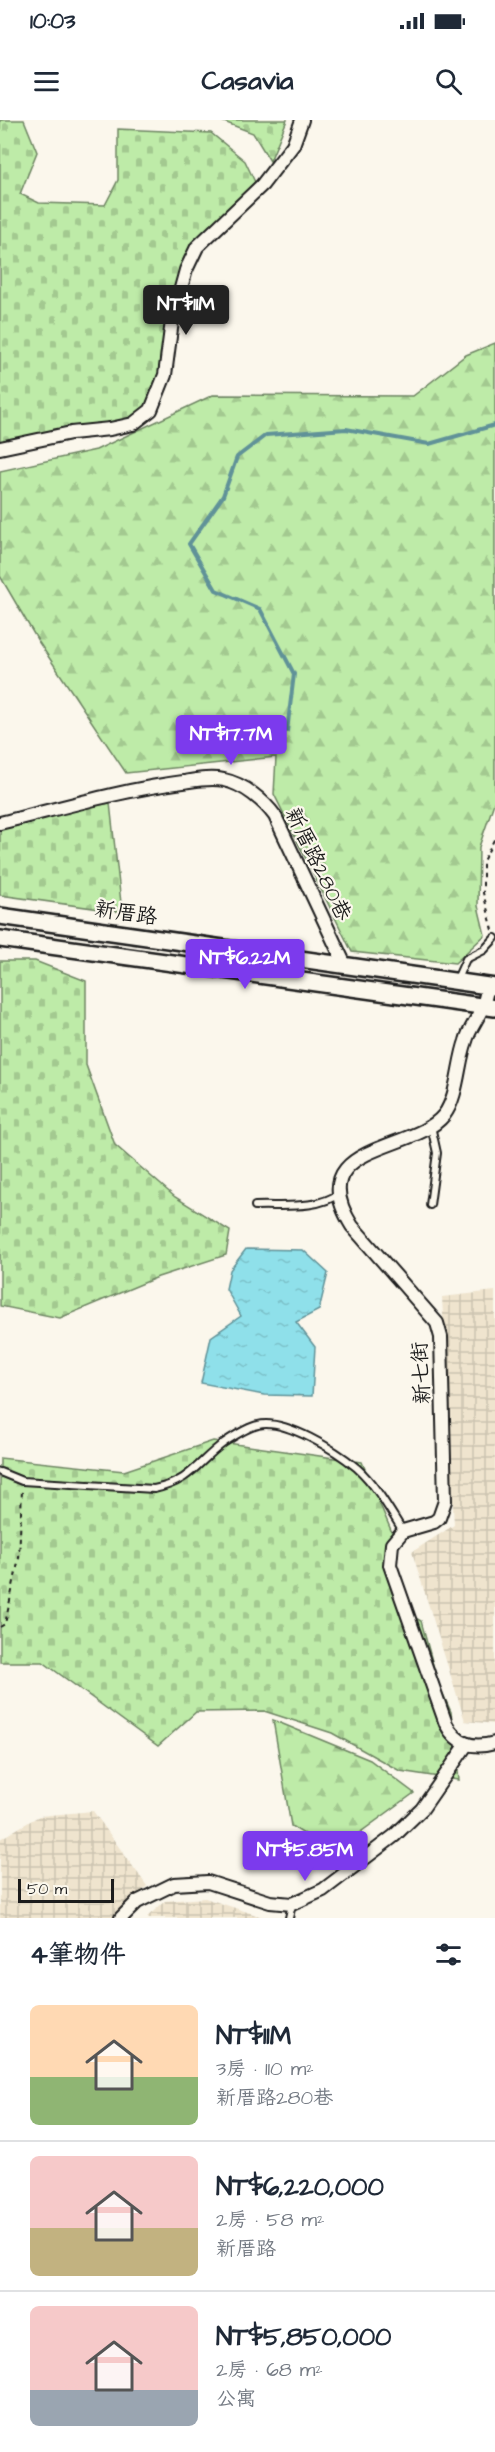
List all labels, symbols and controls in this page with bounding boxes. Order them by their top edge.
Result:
text: 10:03 [30,6,75,37]
text: Casavia [202,62,293,100]
icon: menu [30,65,63,98]
icon: search [432,65,465,98]
pin: NT$11M [137,285,235,336]
text: NT$11M [157,290,215,318]
pin: NT$17.7M [169,715,293,766]
text: NT$17.7M [190,720,272,748]
street label: 新厝路280巷 [278,802,358,926]
street label: 新厝路 [93,894,159,932]
pin: NT$6.22M [183,939,307,990]
text: NT$6.22M [200,944,290,972]
street label: 新七街 [405,1341,437,1405]
pin: NT$5.85M [243,1831,367,1882]
text: NT$5.85M [257,1836,353,1864]
scale bar [18,1876,114,1904]
text: 50 m [27,1878,67,1900]
text: 4筆物件 [30,1937,126,1973]
icon: filters [432,1938,465,1971]
text: NT$11M [216,2018,291,2054]
icon: home [78,2029,150,2101]
text: 3房 · 110 m² [216,2055,314,2083]
text: 新厝路280巷 [216,2084,333,2112]
text: NT$6,220,000 [216,2169,384,2205]
icon: home [78,2180,150,2252]
text: 2房 · 58 m² [216,2206,324,2234]
text: 新厝路 [216,2235,276,2263]
text: NT$5,850,000 [216,2319,392,2355]
icon: home [78,2330,150,2402]
text: 2房 · 68 m² [216,2356,323,2384]
text: 公寓 [216,2385,256,2413]

